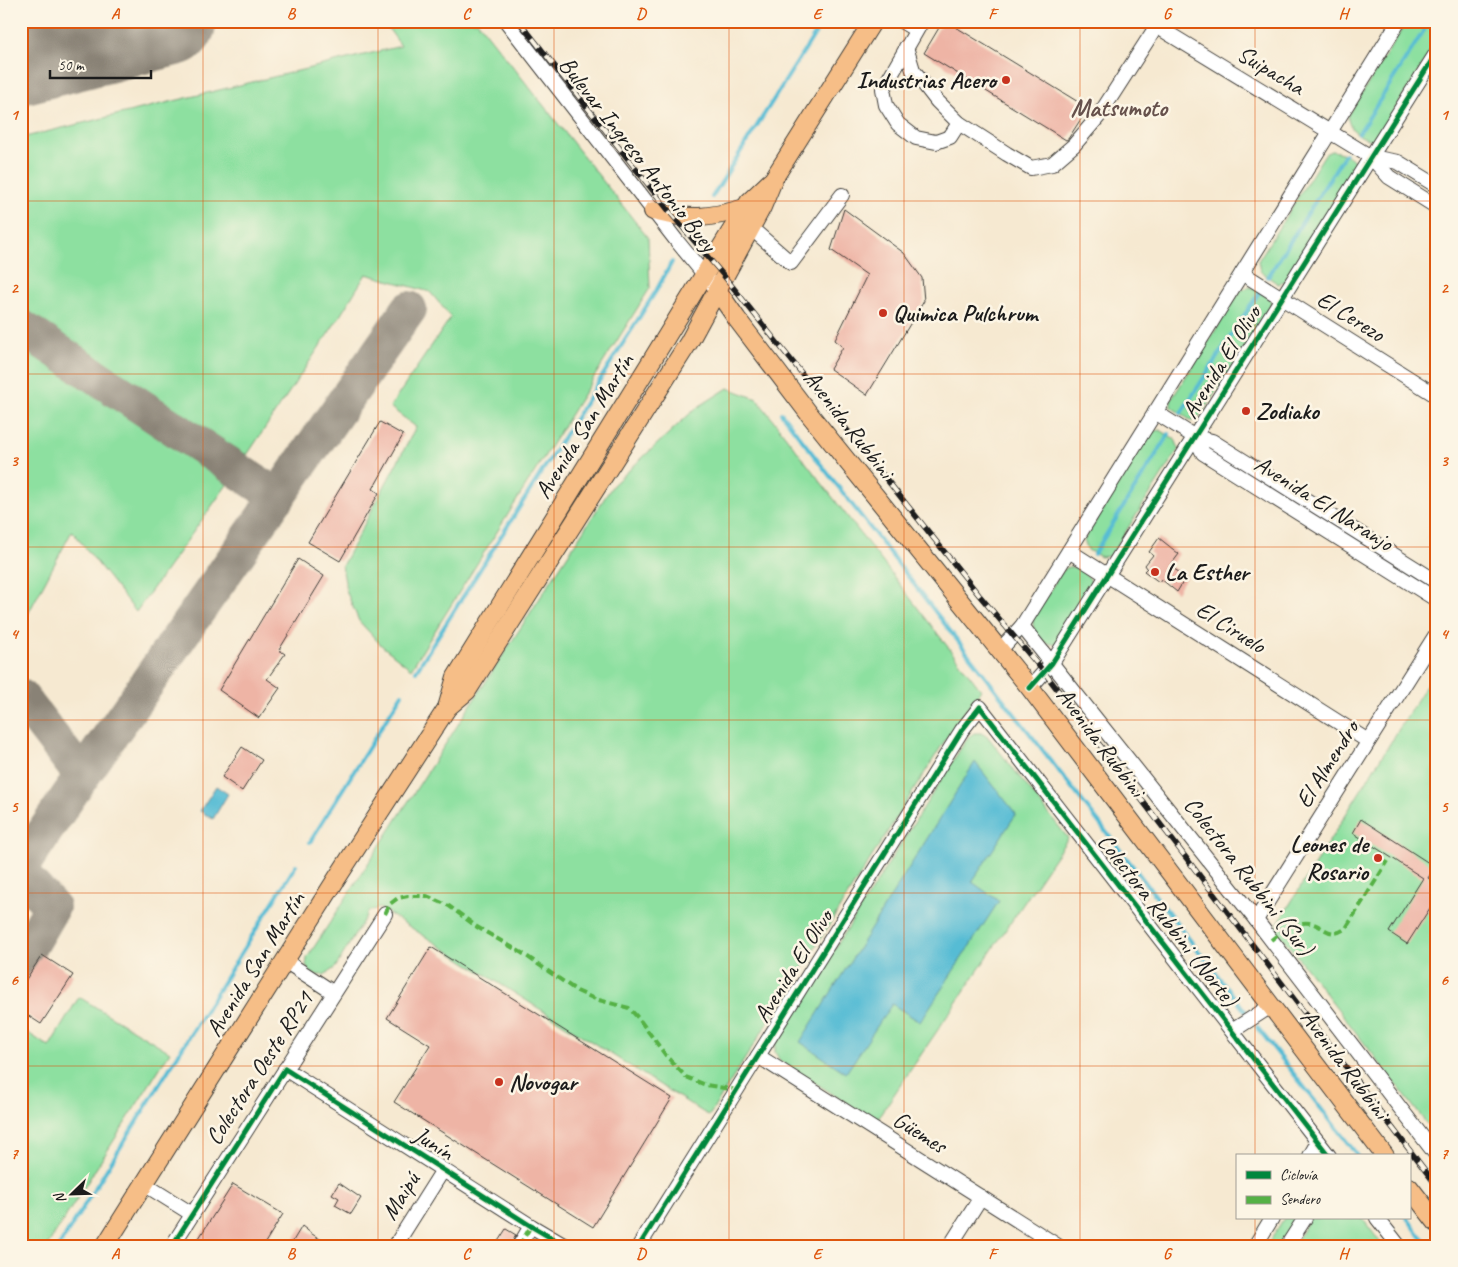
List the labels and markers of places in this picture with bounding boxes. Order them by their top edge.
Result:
place label: Industrias Acero [857,65,998,95]
marker: Industrias Acero [1000,74,1012,86]
place label: Quimica Pulchrum [893,298,1039,328]
marker: Quimica Pulchrum [877,307,889,319]
place label: Zodiako [1256,396,1321,426]
marker: Zodiako [1240,405,1252,417]
place label: La Esther [1165,557,1251,587]
marker: La Esther [1149,566,1161,578]
place label: Leones de Rosario [1290,829,1370,887]
marker: Leones de Rosario [1372,852,1384,864]
place label: Novogar [509,1067,579,1097]
marker: Novogar [493,1076,505,1088]

